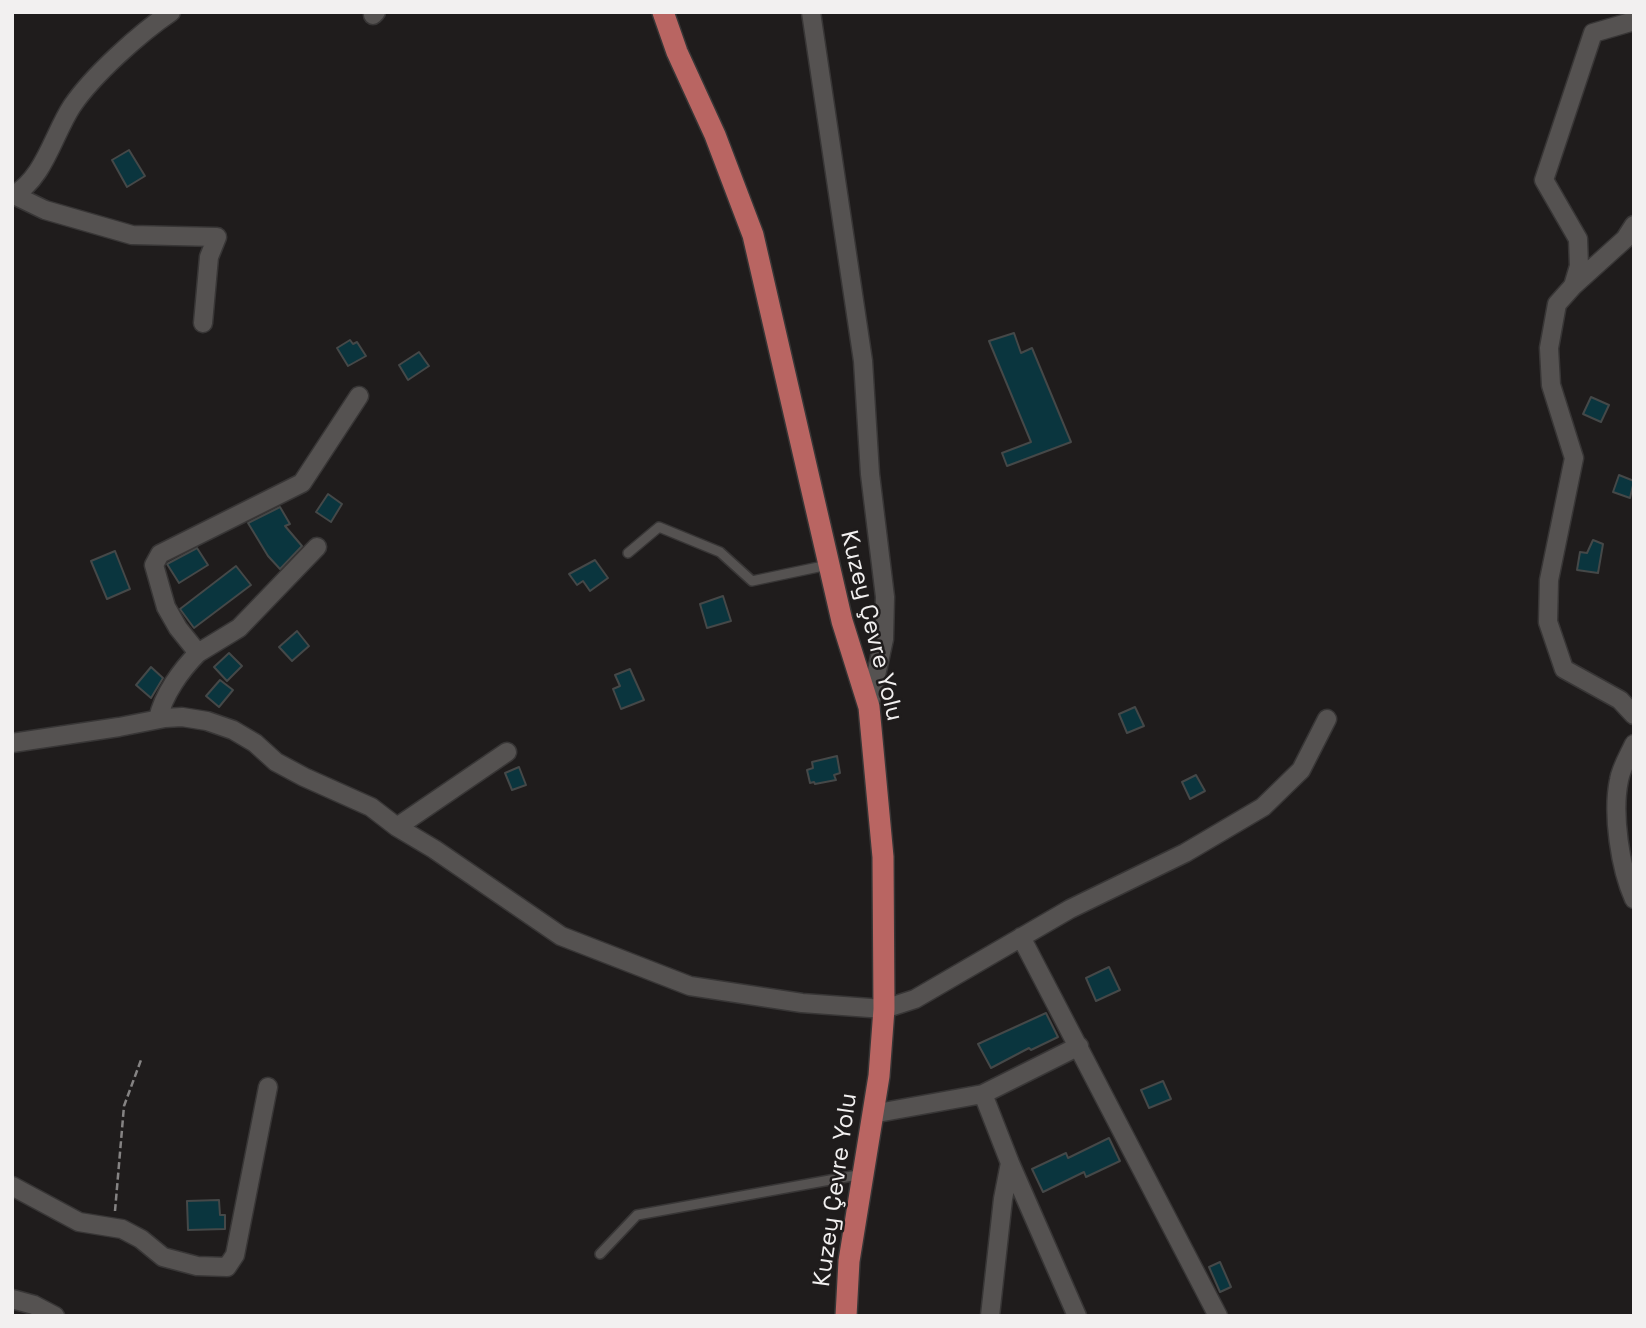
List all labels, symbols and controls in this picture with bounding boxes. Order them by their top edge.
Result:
street label: Kuzey Çevre Yolu [833,528,909,724]
street label: Kuzey Çevre Yolu [808,1091,864,1289]

